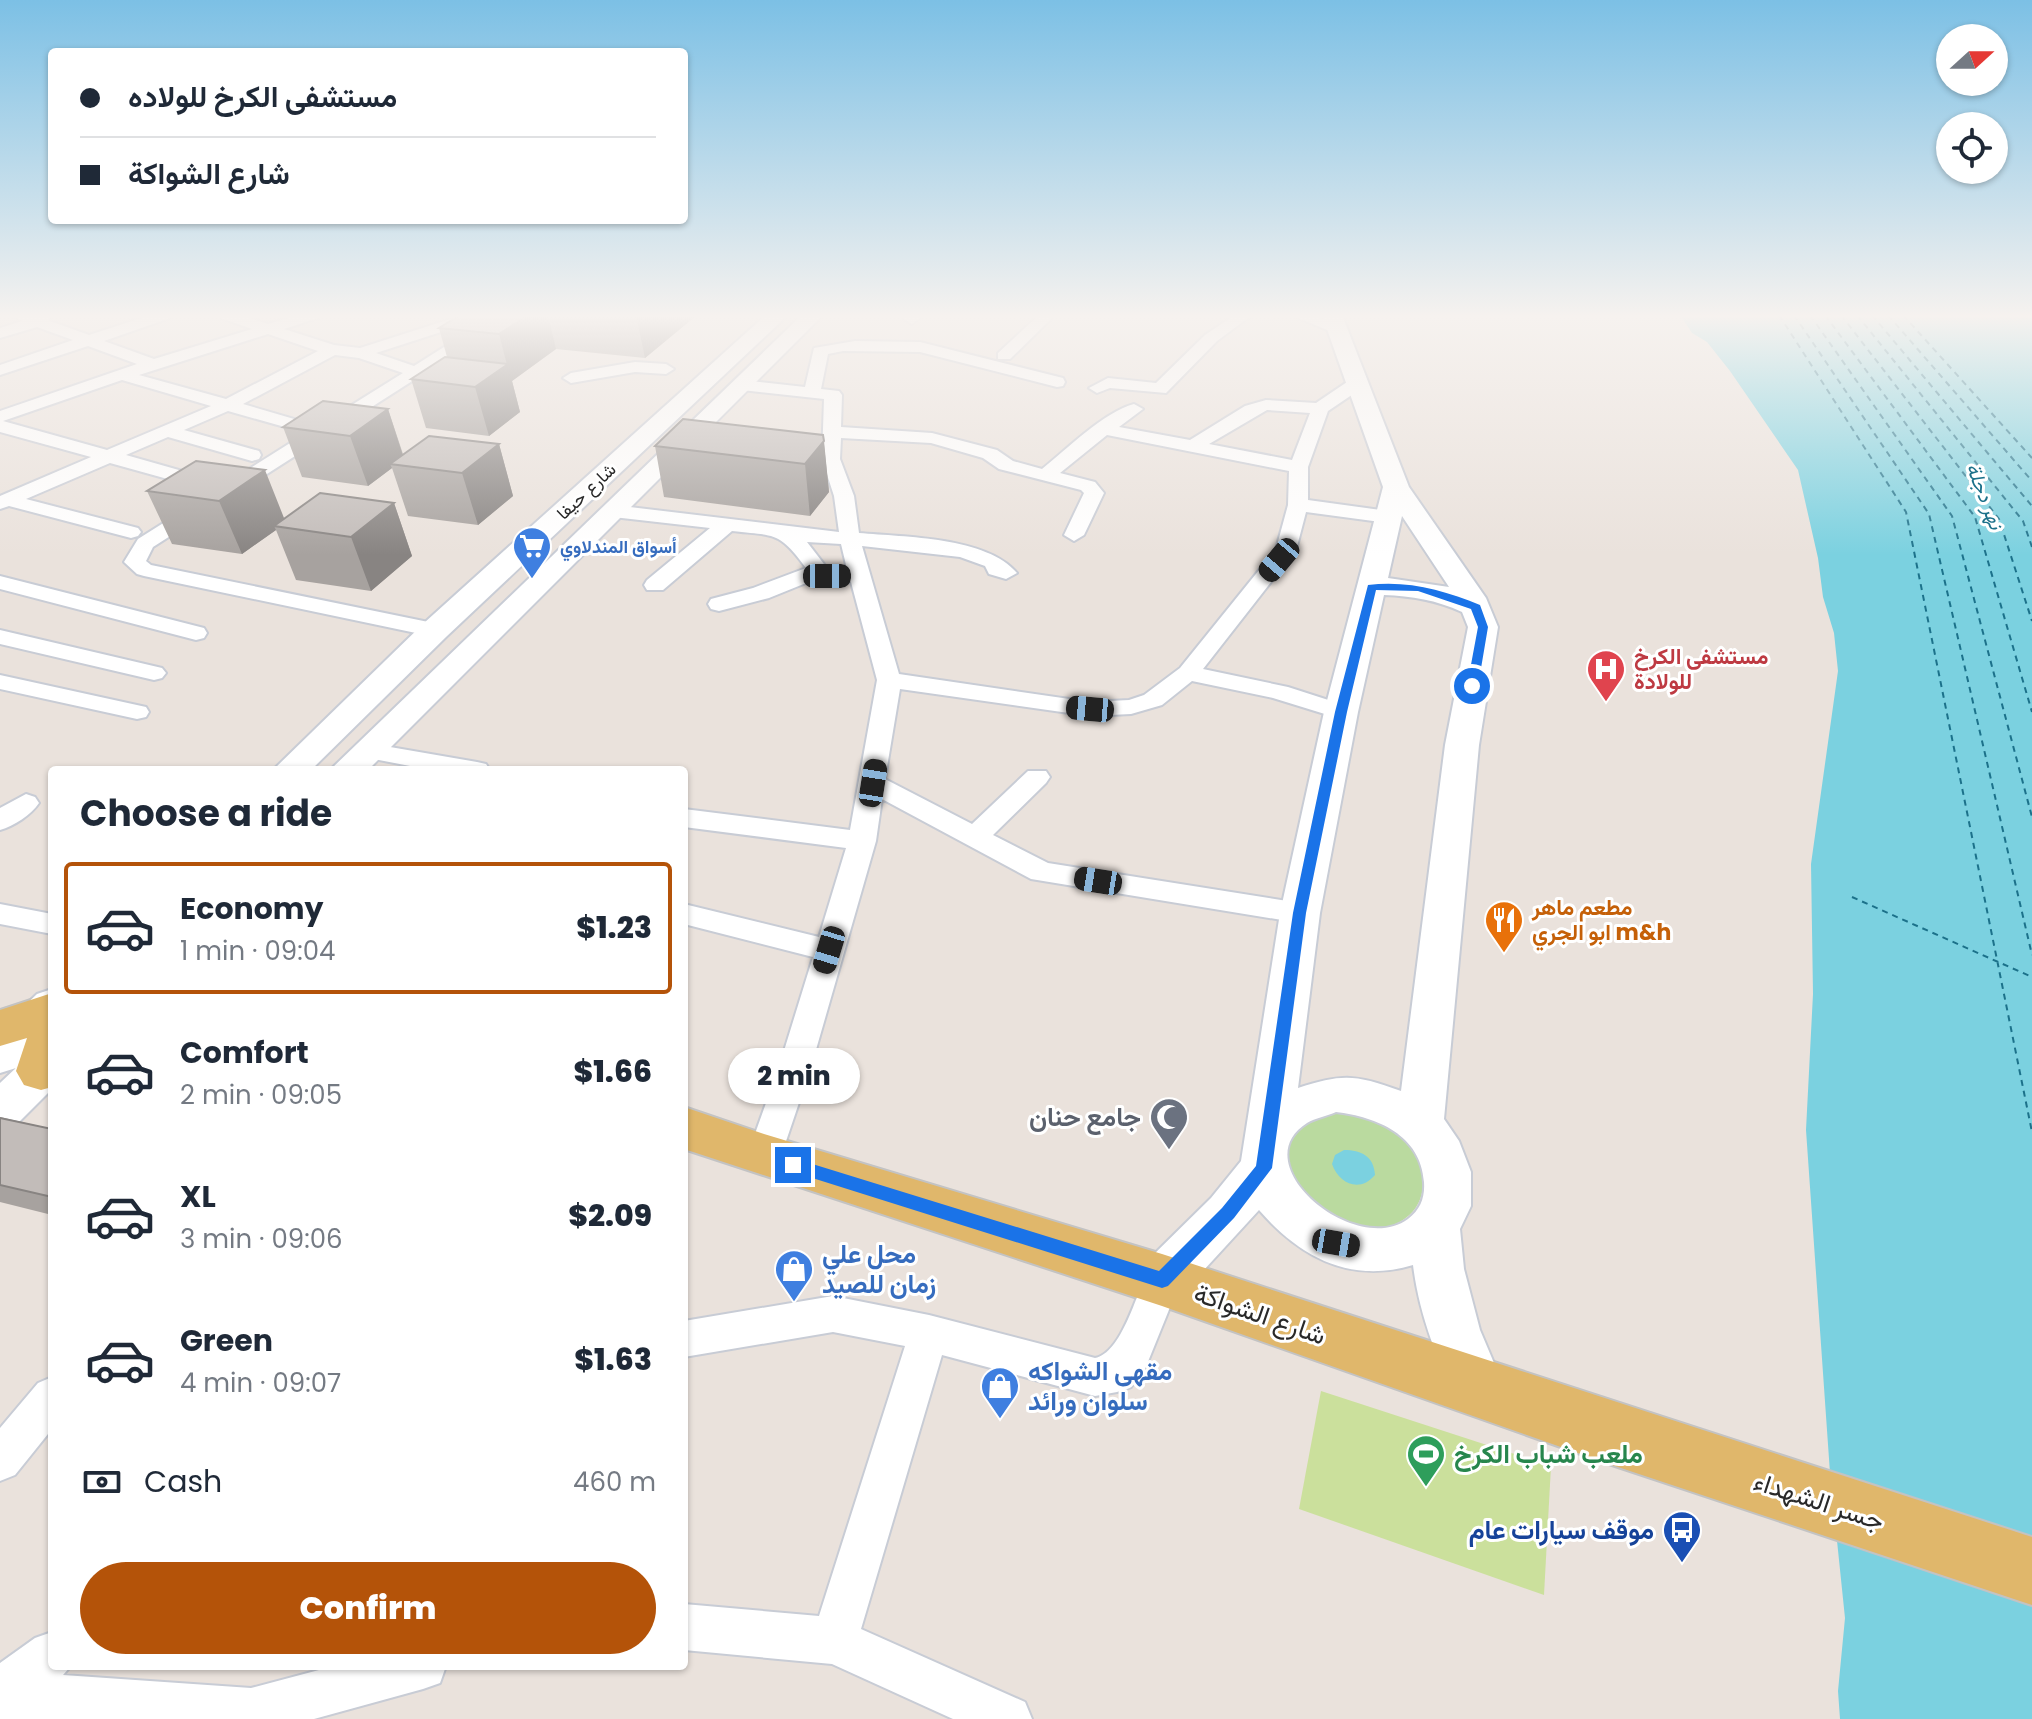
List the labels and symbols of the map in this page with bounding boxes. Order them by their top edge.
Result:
north arrow [1936,24,2008,96]
street label: شارع حيفا [551,457,621,525]
water label: نهر دجلة [1960,459,2011,534]
supermarket icon: أسواق المندلاوي [511,525,553,580]
place label: أسواق المندلاوي [560,534,677,562]
car [1254,534,1304,586]
car [803,564,851,588]
place label: مستشفى الكرخ للولادة [1634,641,1769,697]
hospital icon: مستشفى الكرخ للولادة [1585,648,1627,703]
route start [1454,668,1490,704]
car [1065,695,1115,723]
car [857,757,889,809]
car [1072,865,1124,897]
place label: مطعم ماهر ابو الجري m&h [1531,892,1671,951]
restaurant icon: مطعم ماهر ابو الجري m&h [1483,899,1525,954]
car [811,924,847,976]
callout: 2 min [727,1049,859,1105]
mosque icon: جامع حنان [1148,1096,1190,1151]
place label: جامع حنان [1029,1099,1141,1135]
route end [775,1147,811,1183]
car [1310,1227,1362,1259]
place label: محل علي زمان للصيد [822,1236,936,1302]
shop icon: محل علي زمان للصيد [773,1248,815,1303]
street label: شارع الشواكة [1189,1275,1331,1353]
place label: مقهى الشواكه سلوان ورائد [1028,1353,1172,1419]
shop icon: مقهى الشواكه سلوان ورائد [979,1365,1021,1420]
sports icon: ملعب شباب الكرخ [1405,1433,1447,1488]
place label: ملعب شباب الكرخ [1454,1436,1643,1472]
street label: جسر الشهداء [1749,1463,1889,1539]
bus stop icon: موقف سيارات عام [1661,1509,1703,1564]
place label: موقف سيارات عام [1469,1512,1654,1548]

